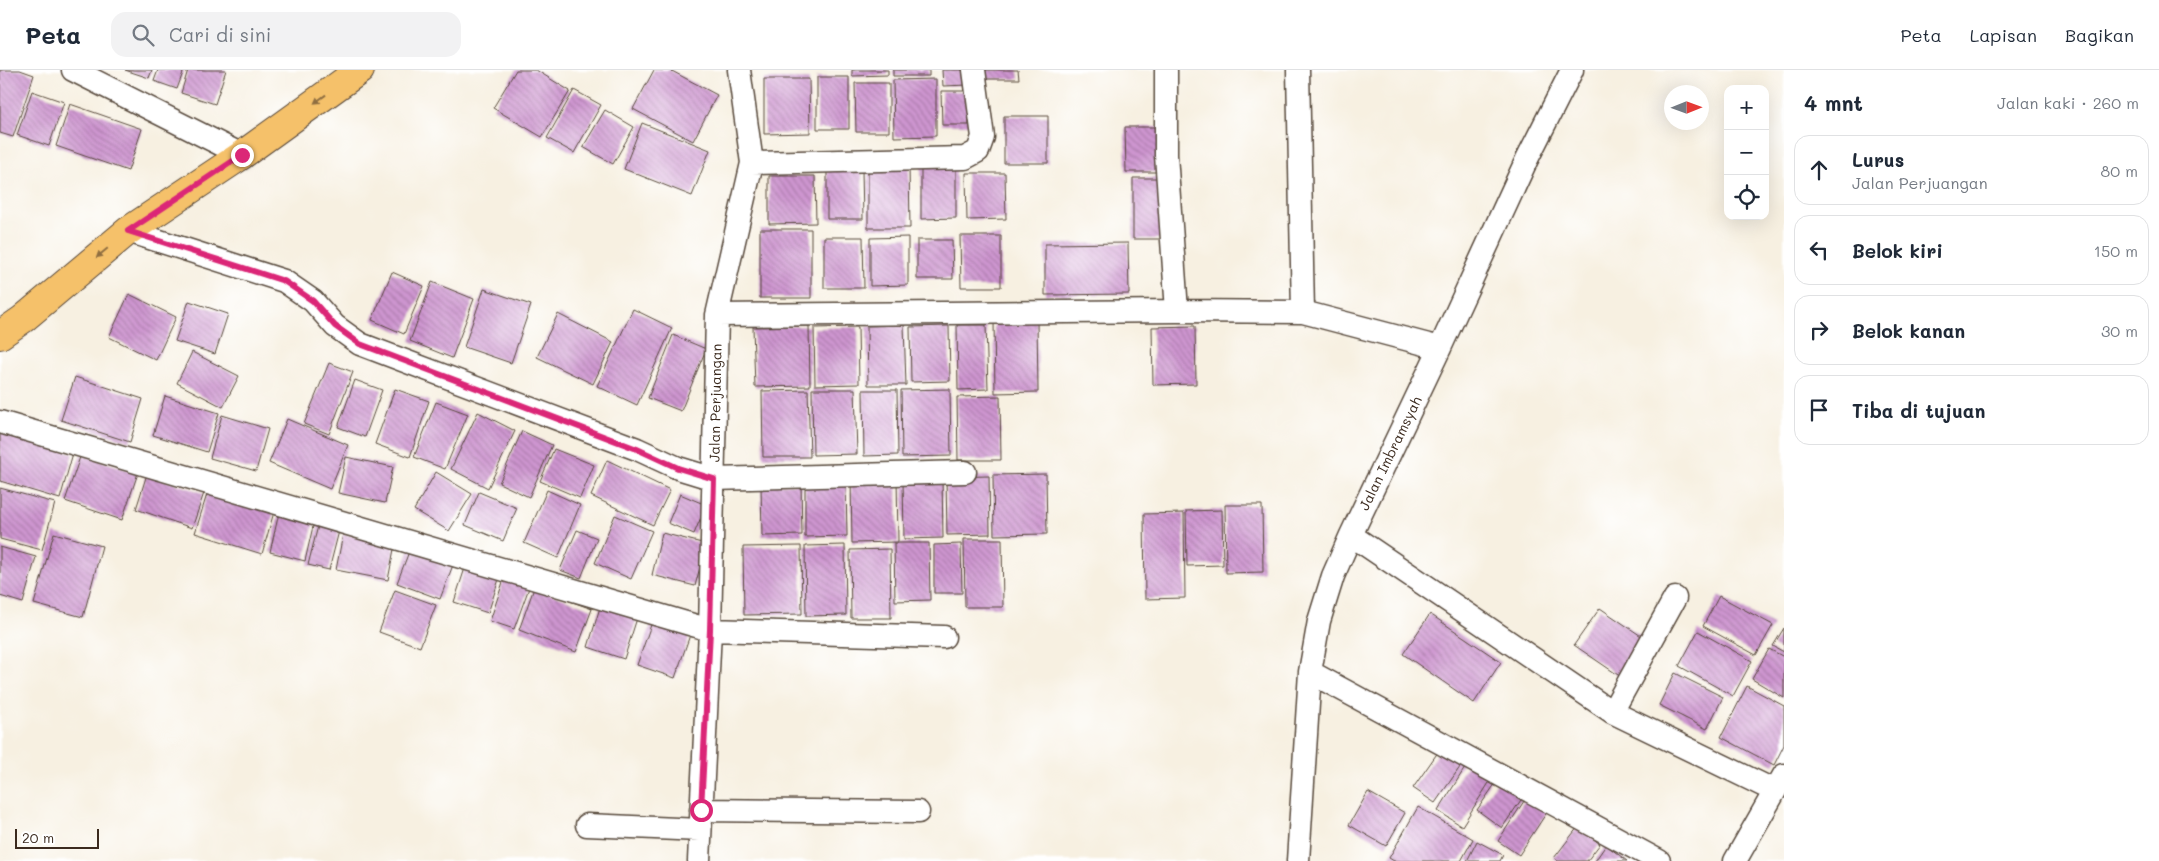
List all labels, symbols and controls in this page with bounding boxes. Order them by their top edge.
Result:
search box [111,12,461,57]
text: Peta [25,19,81,50]
icon: search [129,21,157,49]
text: Cari di sini [169,22,271,47]
text: Peta [1900,23,1942,47]
text: Lapisan [1970,23,2037,47]
text: Bagikan [2065,23,2134,47]
north arrow [1664,85,1709,130]
map controls [1724,85,1769,220]
button: + [1724,85,1769,130]
text: 4 mnt [1804,89,1863,116]
text: Jalan kaki · 260 m [1997,92,2139,113]
one-way arrow [314,93,327,104]
button: − [1724,130,1769,175]
route end [231,144,254,167]
text: Lurus [1852,147,1904,172]
icon: ahead [1805,156,1833,184]
text: 80 m [2101,160,2138,181]
text: Jalan Perjuangan [1852,172,1988,193]
button: locate [1724,175,1769,220]
icon: left [1805,236,1833,264]
text: Belok kiri [1852,238,1943,263]
text: 150 m [2094,240,2138,261]
one-way arrow [95,247,108,258]
icon: right [1805,316,1833,344]
text: Belok kanan [1852,318,1965,343]
text: 30 m [2101,320,2138,341]
street label: Jalan Perjuangan [704,344,726,462]
street label: Jalan Imbramsyah [1354,393,1426,513]
icon: arrive [1805,396,1833,424]
text: Tiba di tujuan [1852,398,1985,423]
route start [690,799,713,822]
scale bar [15,826,99,849]
text: 20 m [22,828,54,847]

